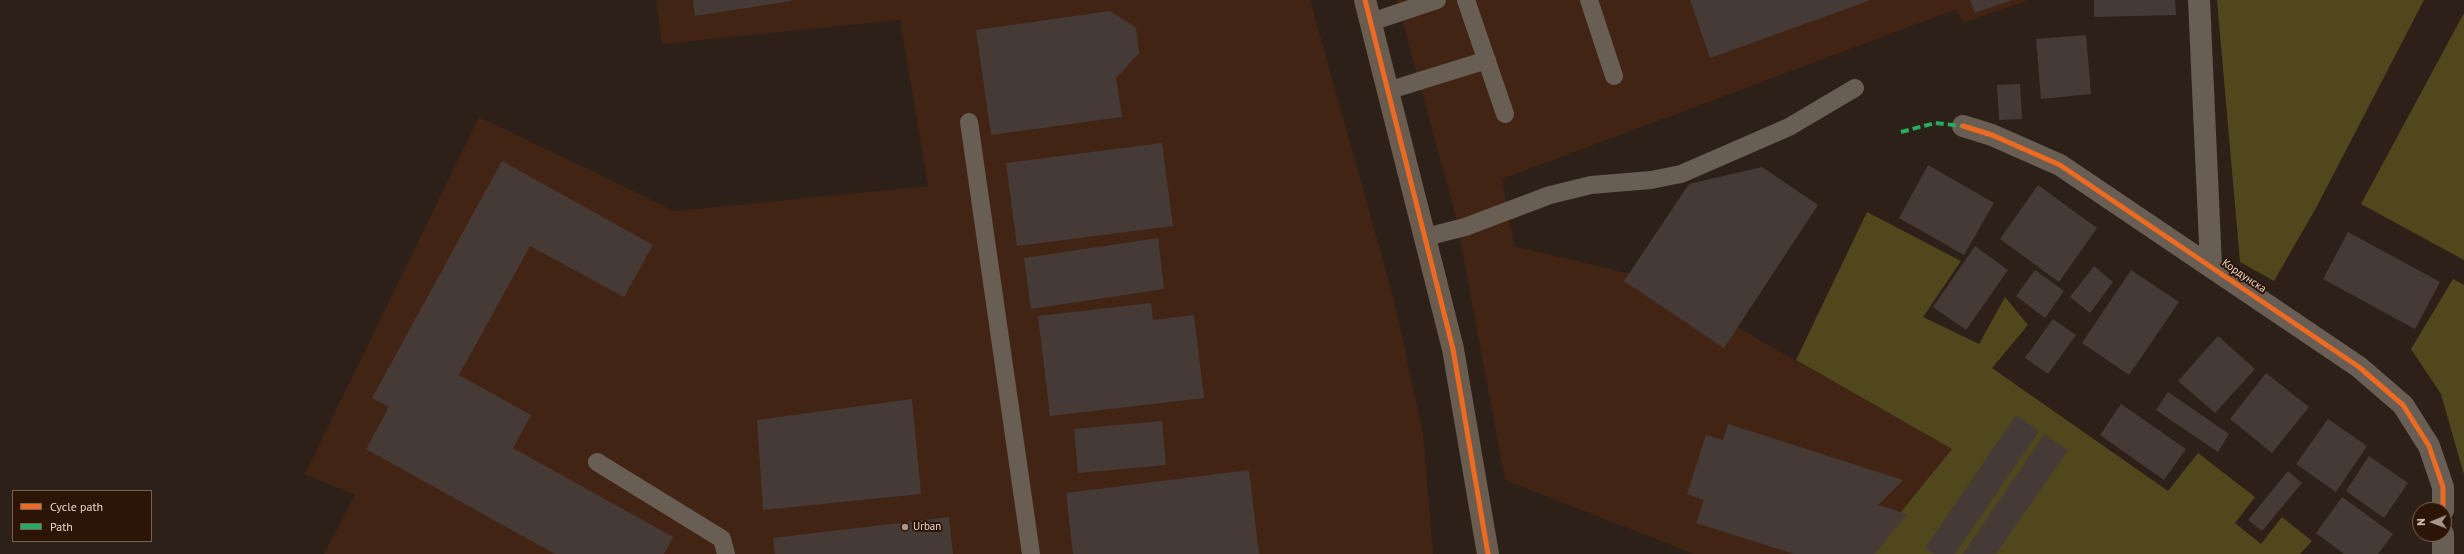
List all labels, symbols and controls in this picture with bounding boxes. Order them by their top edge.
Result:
street label: Кордунска [2219,256,2269,296]
legend [12,490,152,542]
text: Cycle path [50,499,103,514]
north arrow [2412,502,2452,542]
text: N [2414,518,2428,526]
text: Path [50,519,73,534]
place label: Urban [913,520,941,534]
marker: Urban [900,522,910,532]

